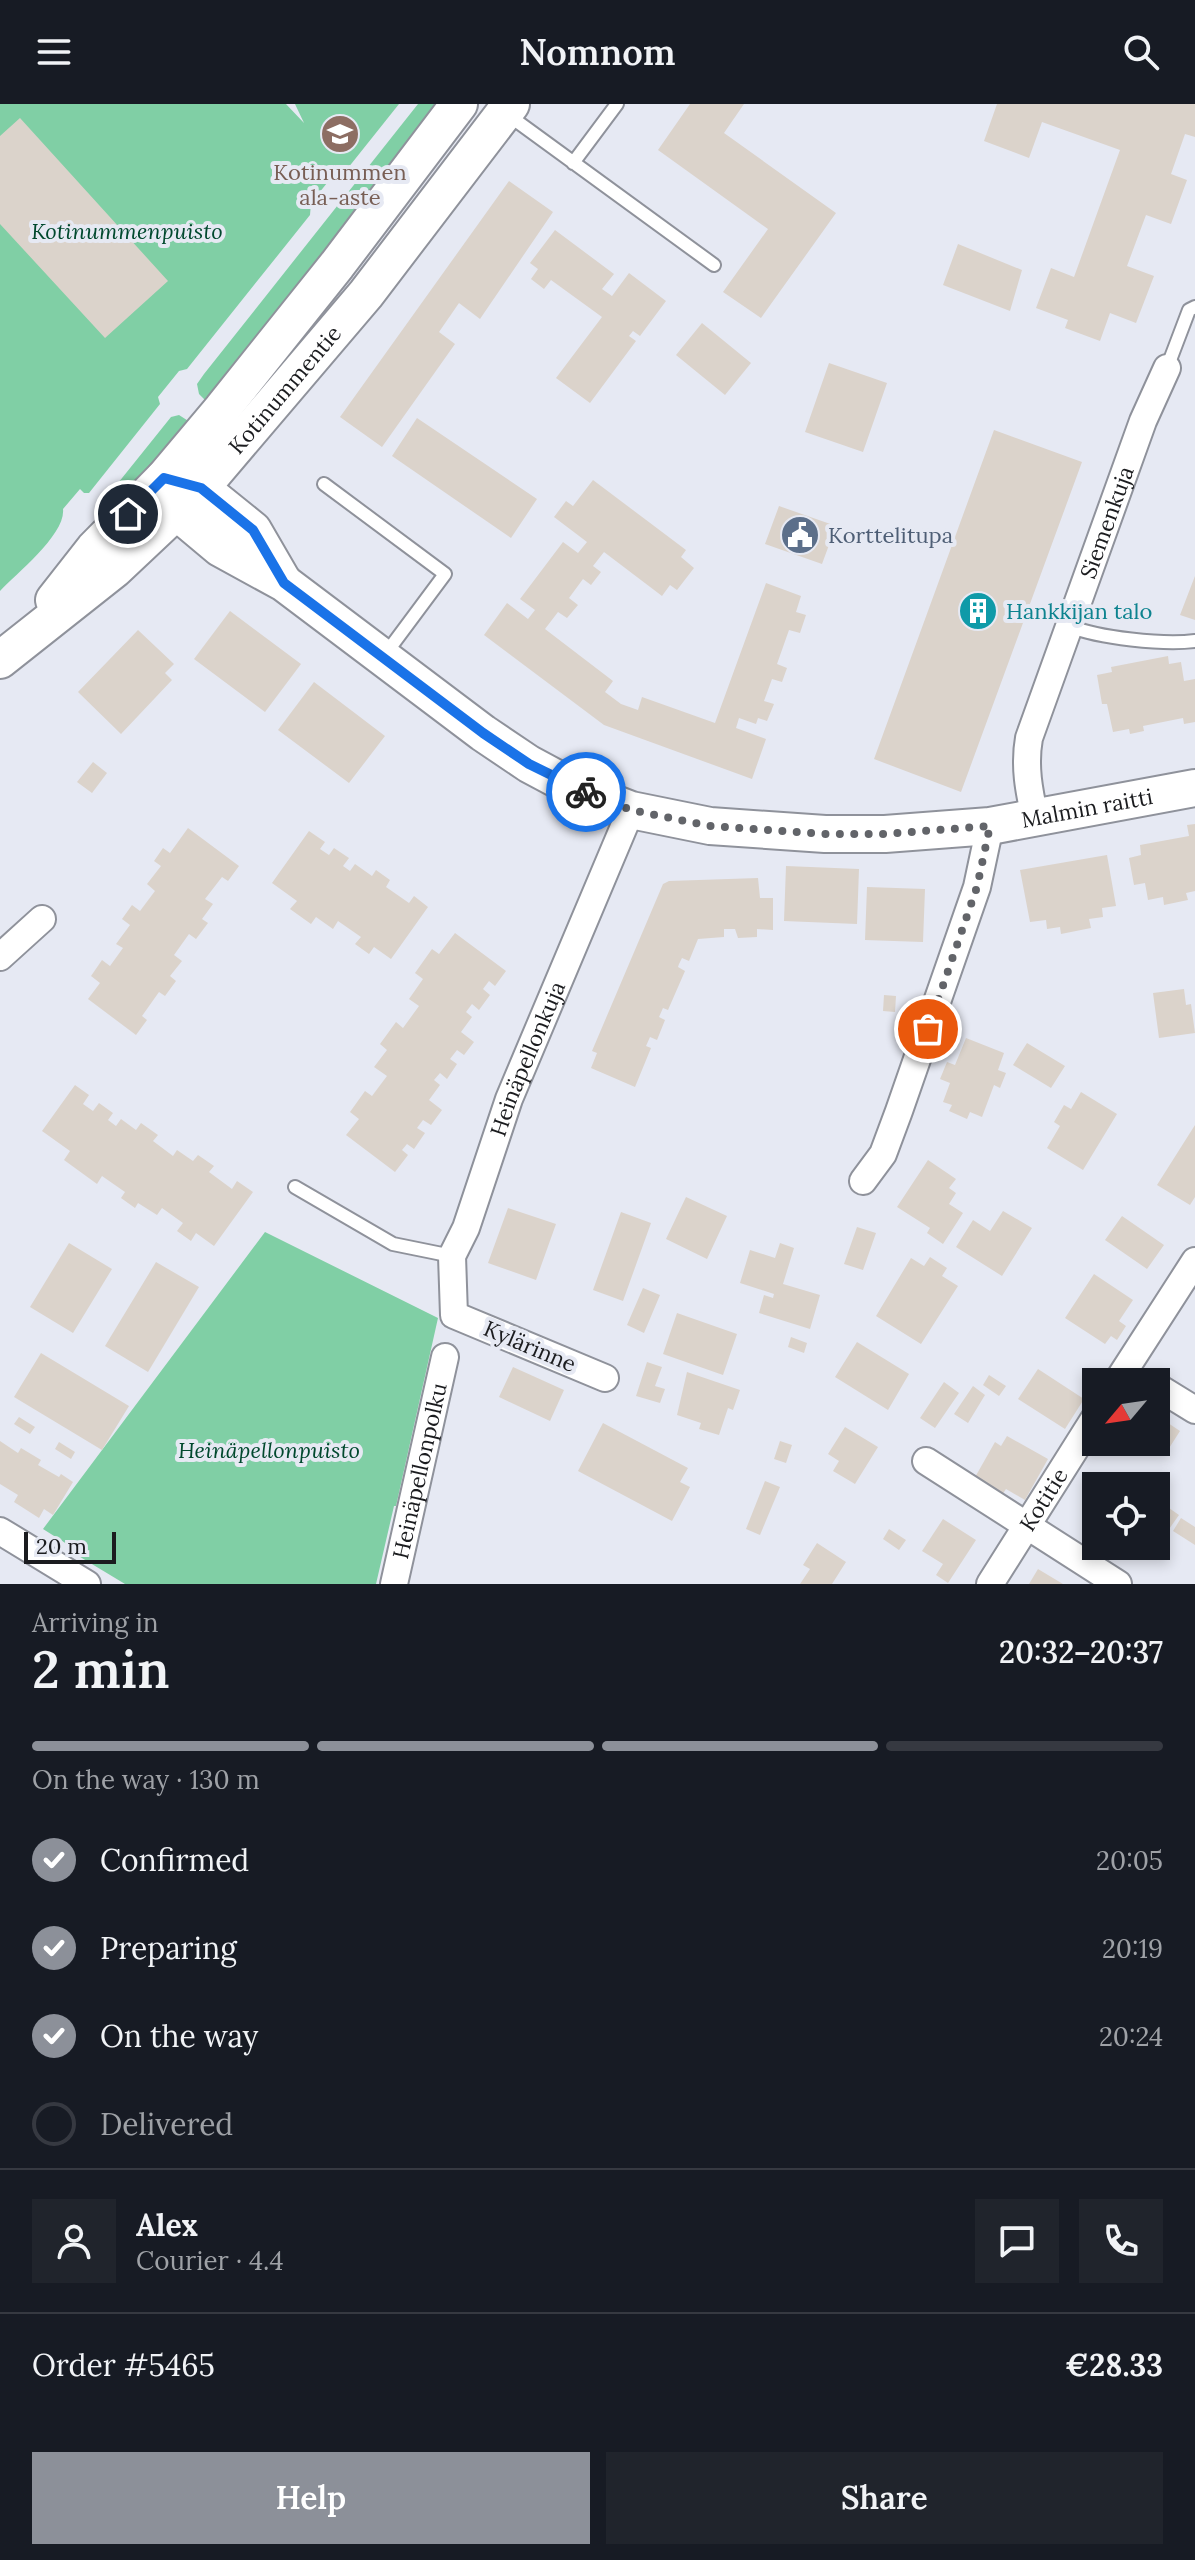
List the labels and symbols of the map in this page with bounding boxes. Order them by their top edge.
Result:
school or university icon: Kotinummen ala-aste [319,113,361,155]
place label: Kotinummen ala-aste [273,158,407,211]
park label: Kotinummenpuisto [31,217,223,245]
street label: Kotinummentie [222,320,347,460]
street label: Siemenkuja [1074,462,1140,582]
pin [94,480,162,548]
public building icon: Korttelitupa [779,514,821,556]
place label: Korttelitupa [828,521,953,549]
building icon: Hankkijan talo [957,590,999,632]
place label: Hankkijan talo [1006,597,1152,625]
courier [546,752,626,832]
street label: Malmin raitti [1019,782,1155,834]
street label: Heinäpellonkuja [484,977,571,1140]
pin [894,995,962,1063]
street label: Kylärinne [480,1314,580,1378]
north arrow [1082,1368,1170,1456]
street label: Heinäpellonpolku [386,1380,453,1562]
park label: Heinäpellonpuisto [178,1436,360,1464]
street label: Kotitie [1013,1463,1074,1536]
scale bar [24,1528,116,1564]

